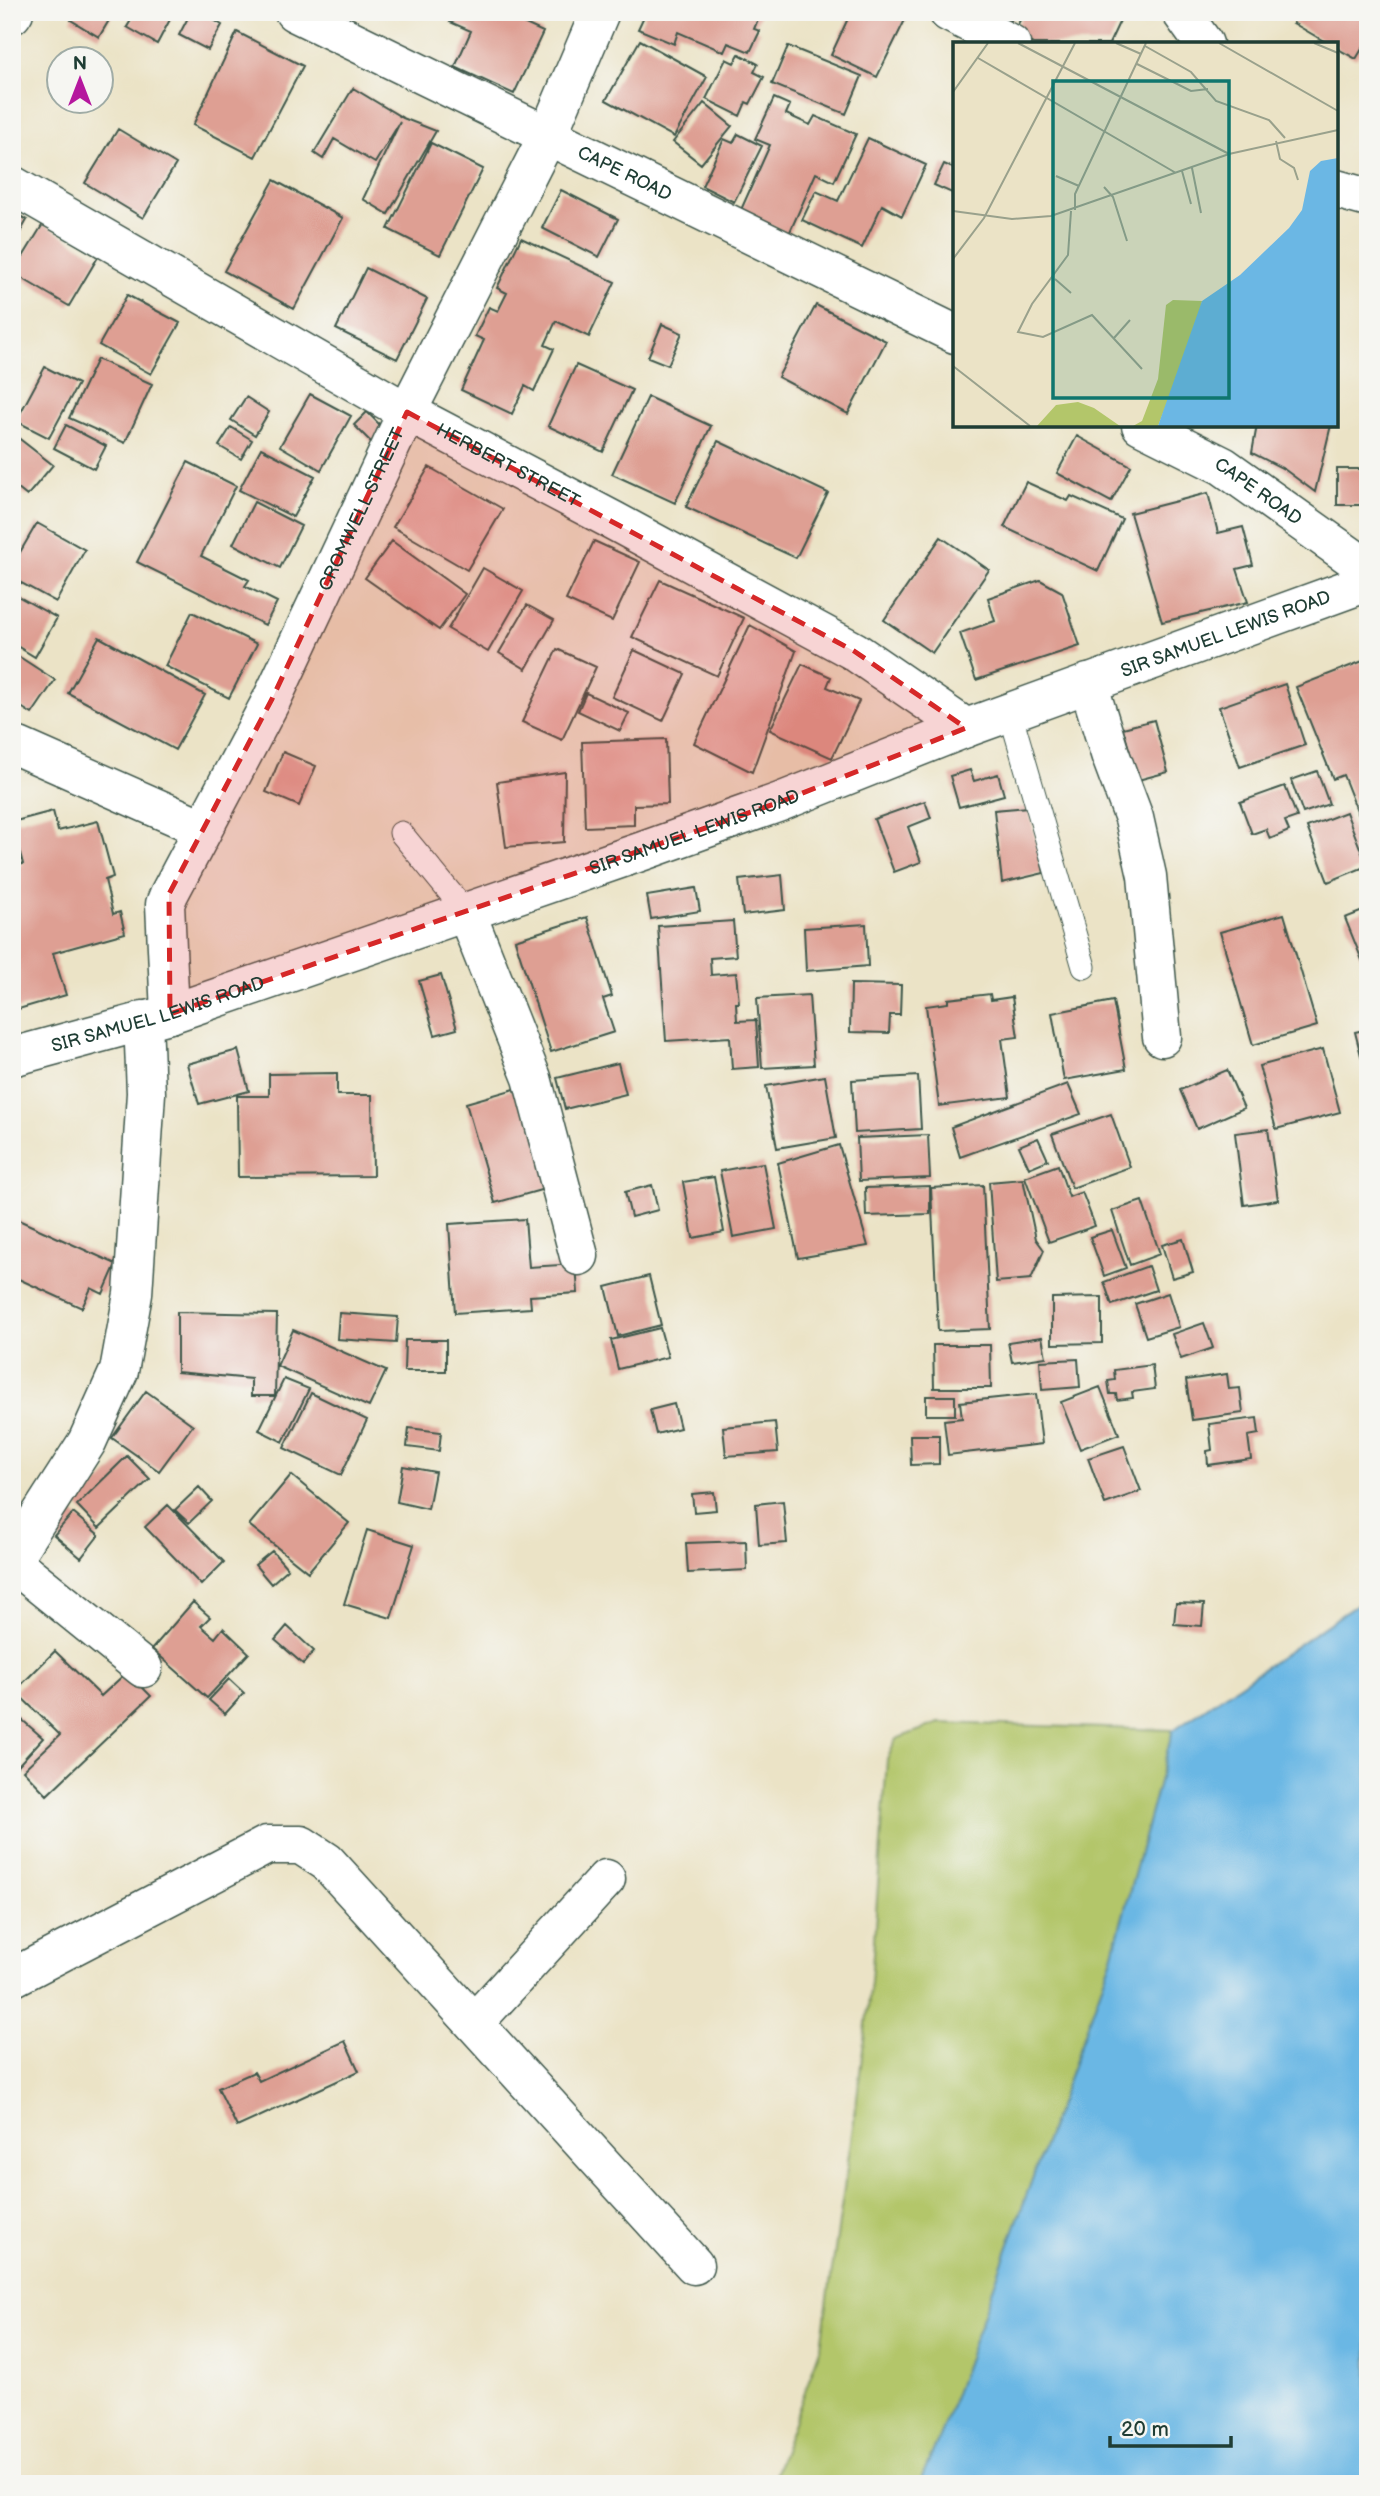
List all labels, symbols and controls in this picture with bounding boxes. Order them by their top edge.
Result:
inset map [953,42,1338,427]
north arrow [46,46,116,116]
text: N [73,53,87,76]
street label: CAPE ROAD [574,141,675,205]
street label: HERBERT STREET [433,419,584,512]
street label: CROMWELL STREET [314,424,409,594]
street label: CAPE ROAD [1211,453,1306,529]
street label: SIR SAMUEL LEWIS ROAD [1118,586,1333,681]
street label: SIR SAMUEL LEWIS ROAD [587,785,803,879]
street label: SIR SAMUEL LEWIS ROAD [49,972,267,1056]
scale bar [1110,2405,1231,2449]
text: 20 m [1121,2417,1169,2442]

